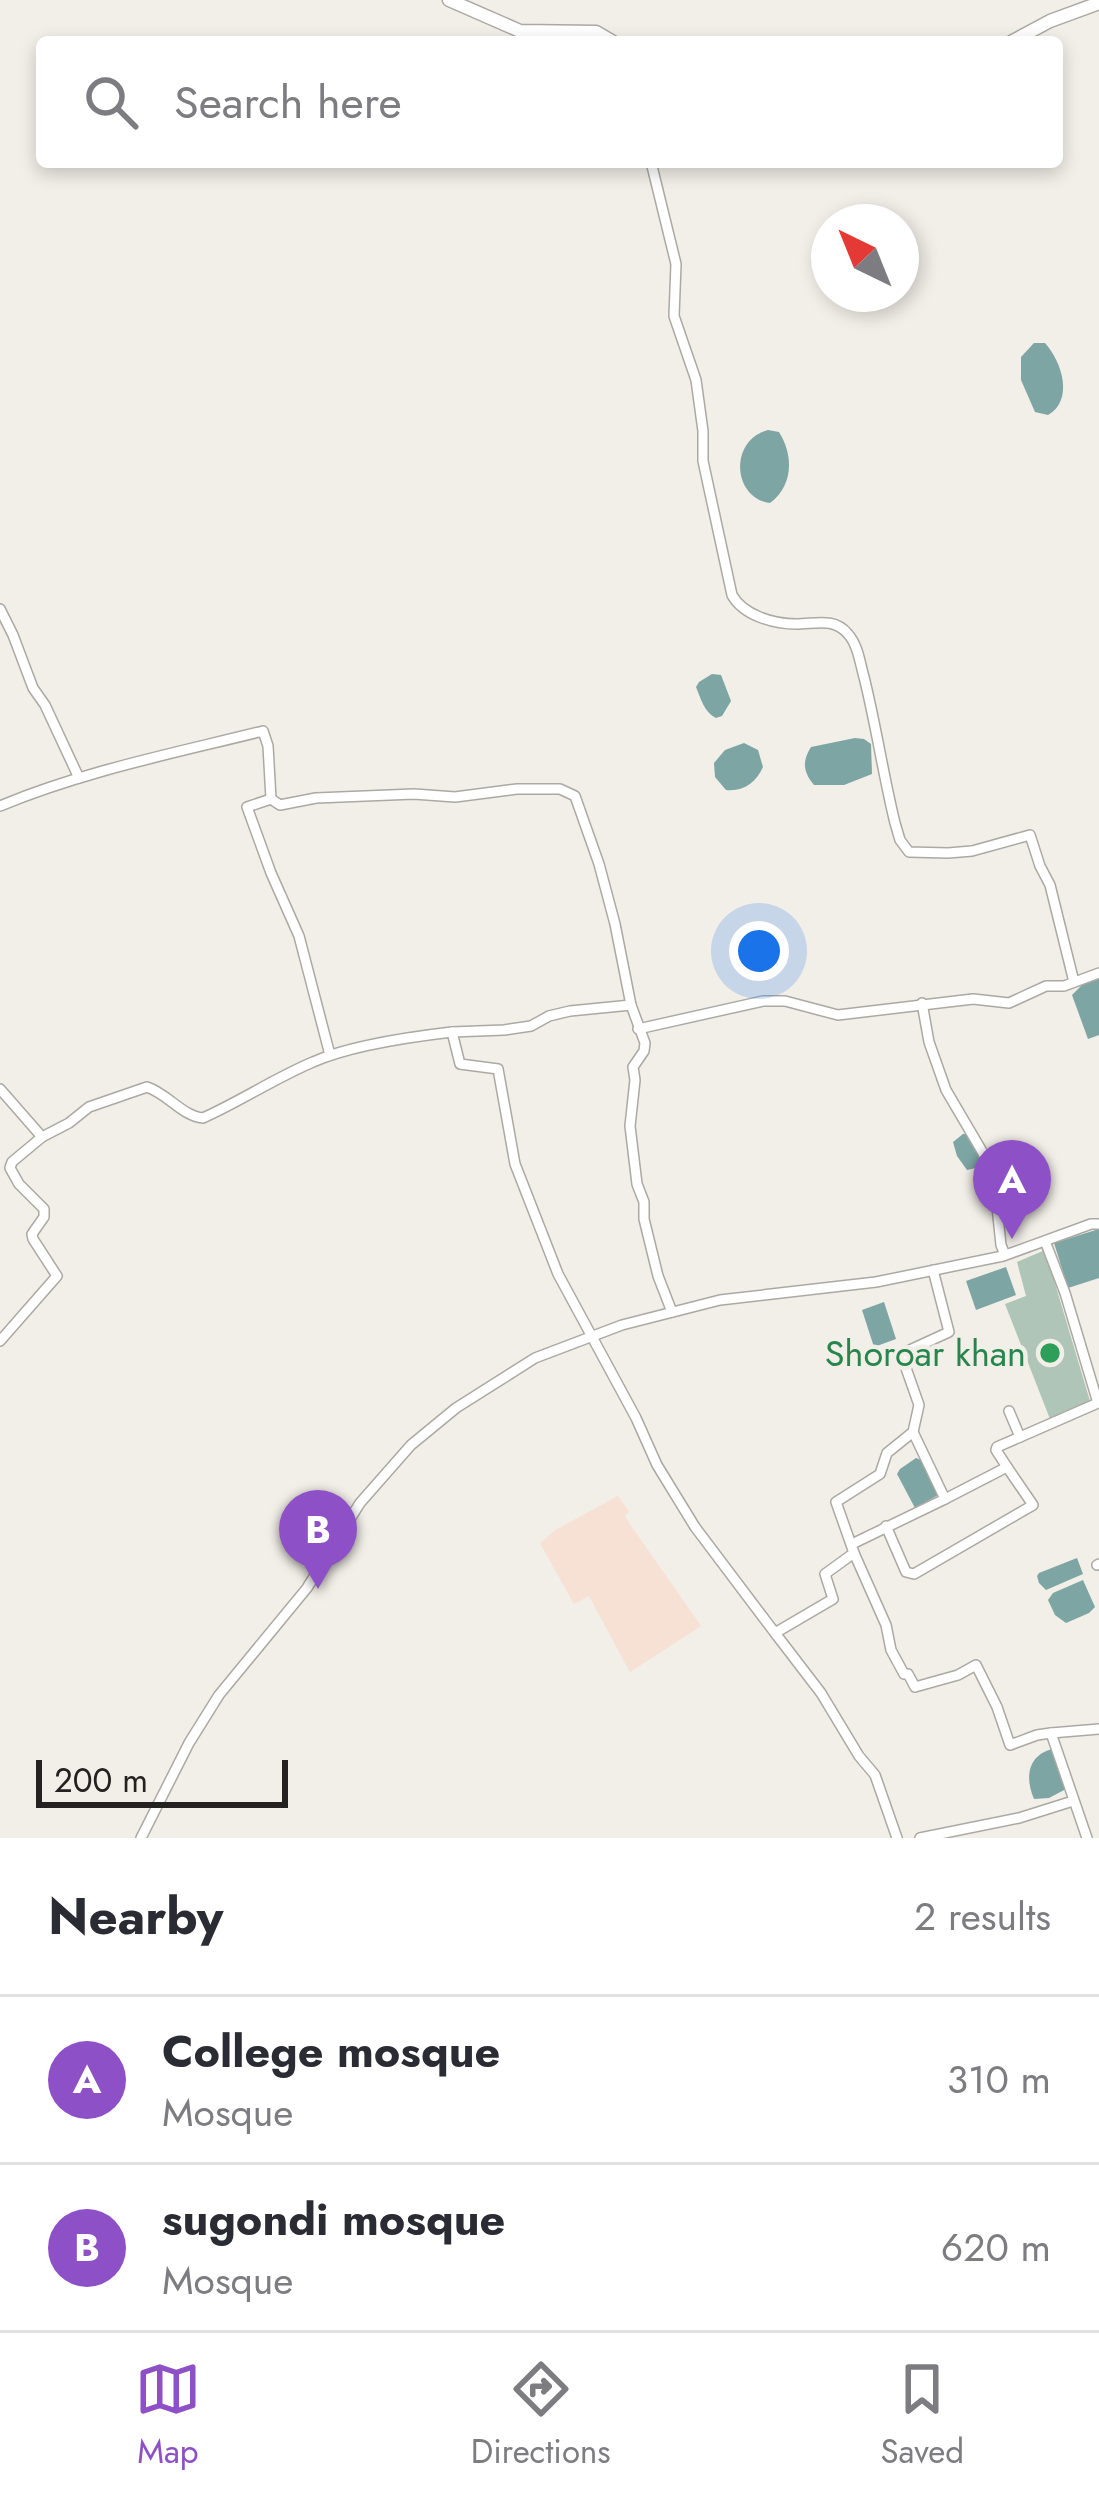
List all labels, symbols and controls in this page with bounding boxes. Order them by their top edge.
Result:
search box [36,36,1063,168]
icon: search [78,69,144,135]
text: Search here [174,70,402,135]
north arrow [811,204,919,312]
your location [729,921,789,981]
pin: A [973,1140,1051,1239]
place label: Shoroar khan [825,1327,1026,1379]
marker: Shoroar khan [1037,1340,1063,1366]
pin: B [279,1490,357,1589]
scale bar [36,1754,288,1807]
text: 200 m [54,1757,148,1804]
text: Nearby [48,1879,223,1953]
text: 2 results [914,1888,1051,1945]
text: College mosque [162,2019,500,2084]
text: A [73,2051,101,2108]
text: 310 m [947,2051,1051,2108]
text: Mosque [162,2084,293,2141]
text: sugondi mosque [162,2187,505,2252]
text: B [74,2219,100,2276]
text: 620 m [941,2219,1051,2276]
text: Mosque [162,2252,293,2309]
tab: Map [135,2356,201,2475]
tab: Directions [471,2356,611,2475]
tab: Saved [880,2356,964,2475]

